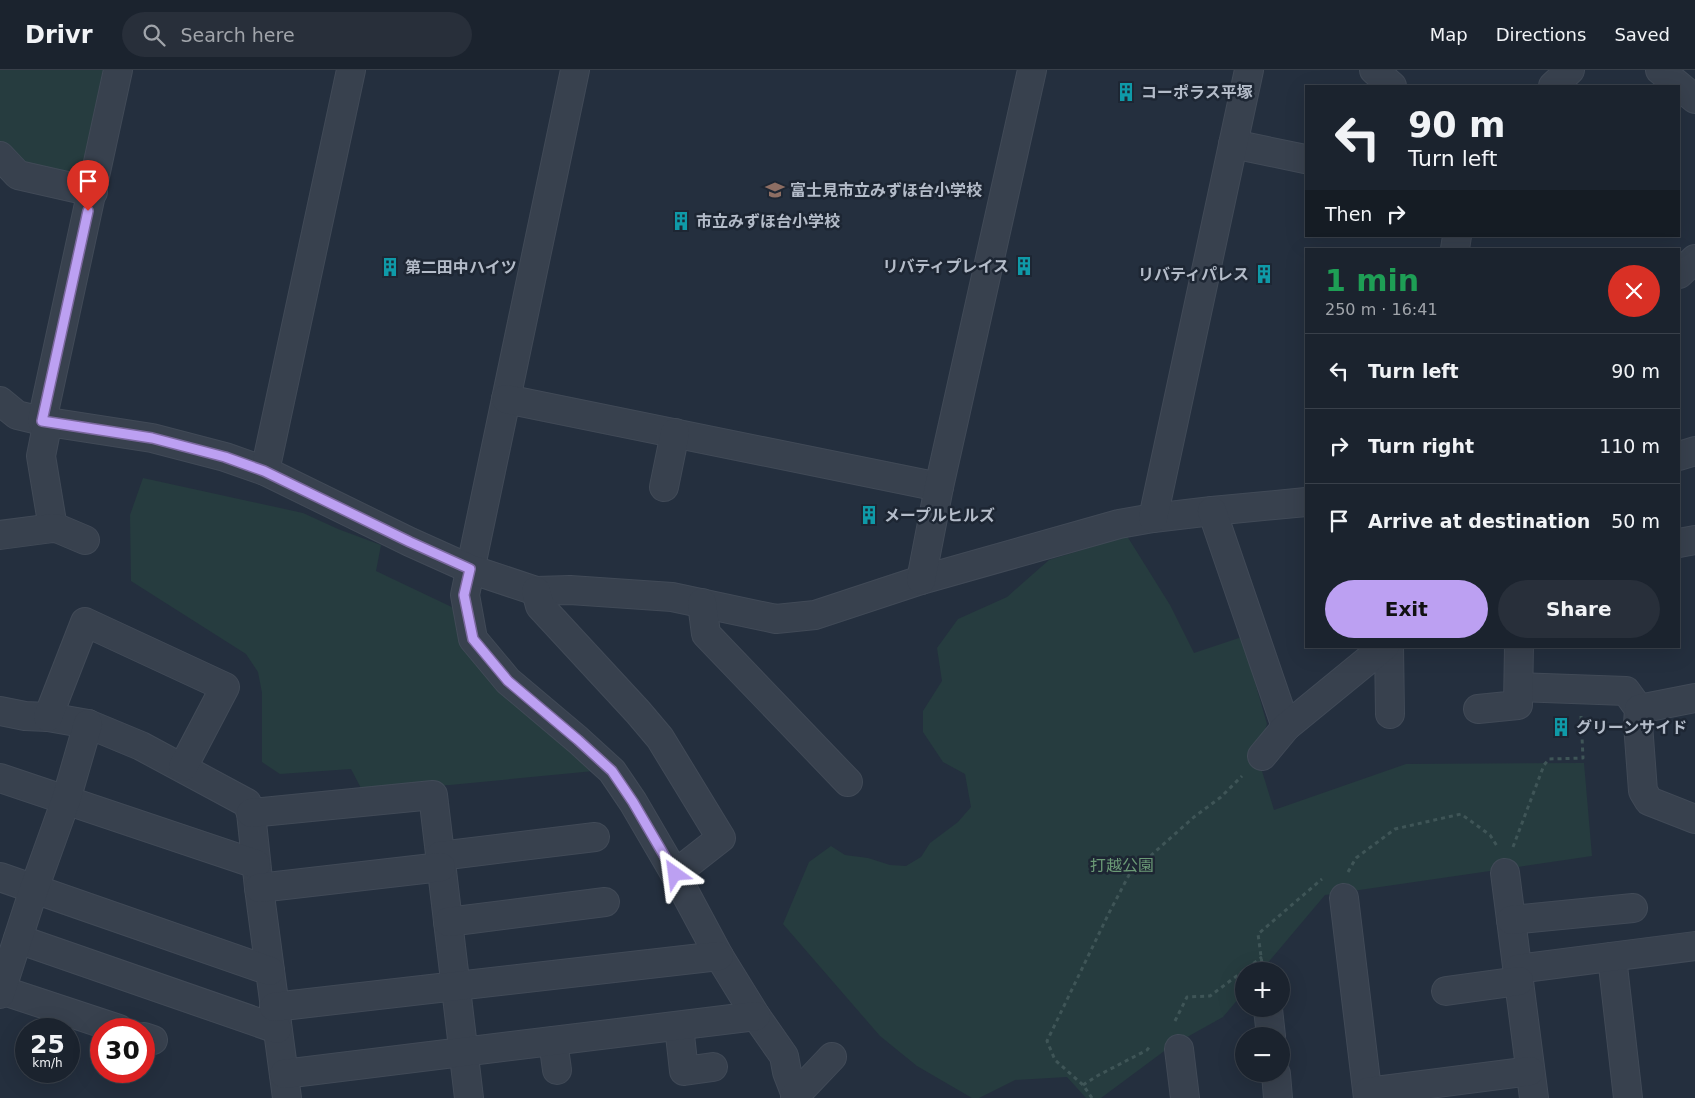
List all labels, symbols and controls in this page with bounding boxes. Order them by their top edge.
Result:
search box [122,12,472,57]
text: Drivr [25,21,92,49]
icon: search [140,21,168,49]
text: Search here [180,24,295,46]
text: Map [1430,24,1468,45]
text: Directions [1496,24,1586,45]
text: Saved [1614,24,1670,45]
building icon: コーポラス平塚 [1115,81,1137,103]
place label: コーポラス平塚 [1141,83,1253,102]
icon: left [1325,105,1390,170]
text: 90 m [1408,105,1505,145]
text: Turn left [1408,146,1497,171]
pin [67,160,109,211]
icon: arrive [74,167,102,195]
school or university icon: 富士見市立みずほ台小学校 [764,179,786,201]
place label: 富士見市立みずほ台小学校 [790,181,982,200]
icon: right [1382,200,1410,228]
text: Then [1325,203,1372,225]
building icon: 市立みずほ台小学校 [670,210,692,232]
place label: 市立みずほ台小学校 [696,212,840,231]
building icon: リバティプレイス [1013,255,1035,277]
building icon: 第二田中ハイツ [379,256,401,278]
place label: リバティプレイス [882,257,1009,276]
place label: 第二田中ハイツ [405,258,517,277]
building icon: リバティパレス [1253,263,1275,285]
text: 1 min [1325,263,1419,298]
place label: リバティパレス [1138,265,1249,284]
button: close [1608,265,1660,317]
text: 250 m · 16:41 [1325,300,1438,319]
icon: left [1325,357,1353,385]
text: Turn left [1368,360,1459,382]
text: 90 m [1611,360,1660,382]
icon: right [1325,432,1353,460]
text: Turn right [1368,435,1474,457]
text: 110 m [1599,435,1660,457]
building icon: メープルヒルズ [858,504,880,526]
place label: メープルヒルズ [884,506,995,525]
icon: arrive [1325,507,1353,535]
text: Arrive at destination [1368,510,1590,532]
text: 50 m [1611,510,1660,532]
button: Exit [1325,580,1488,638]
button: Share [1498,580,1660,638]
building icon: グリーンサイド [1550,716,1572,738]
place label: グリーンサイド [1576,718,1687,737]
position arrow [648,847,700,899]
park label: 打越公園 [1090,856,1154,875]
map controls [1235,962,1290,1082]
button: + [1235,962,1290,1017]
speed limit sign: 30 [90,1018,155,1083]
button: − [1235,1027,1290,1082]
text: 25 [30,1030,65,1059]
text: km/h [32,1056,63,1070]

